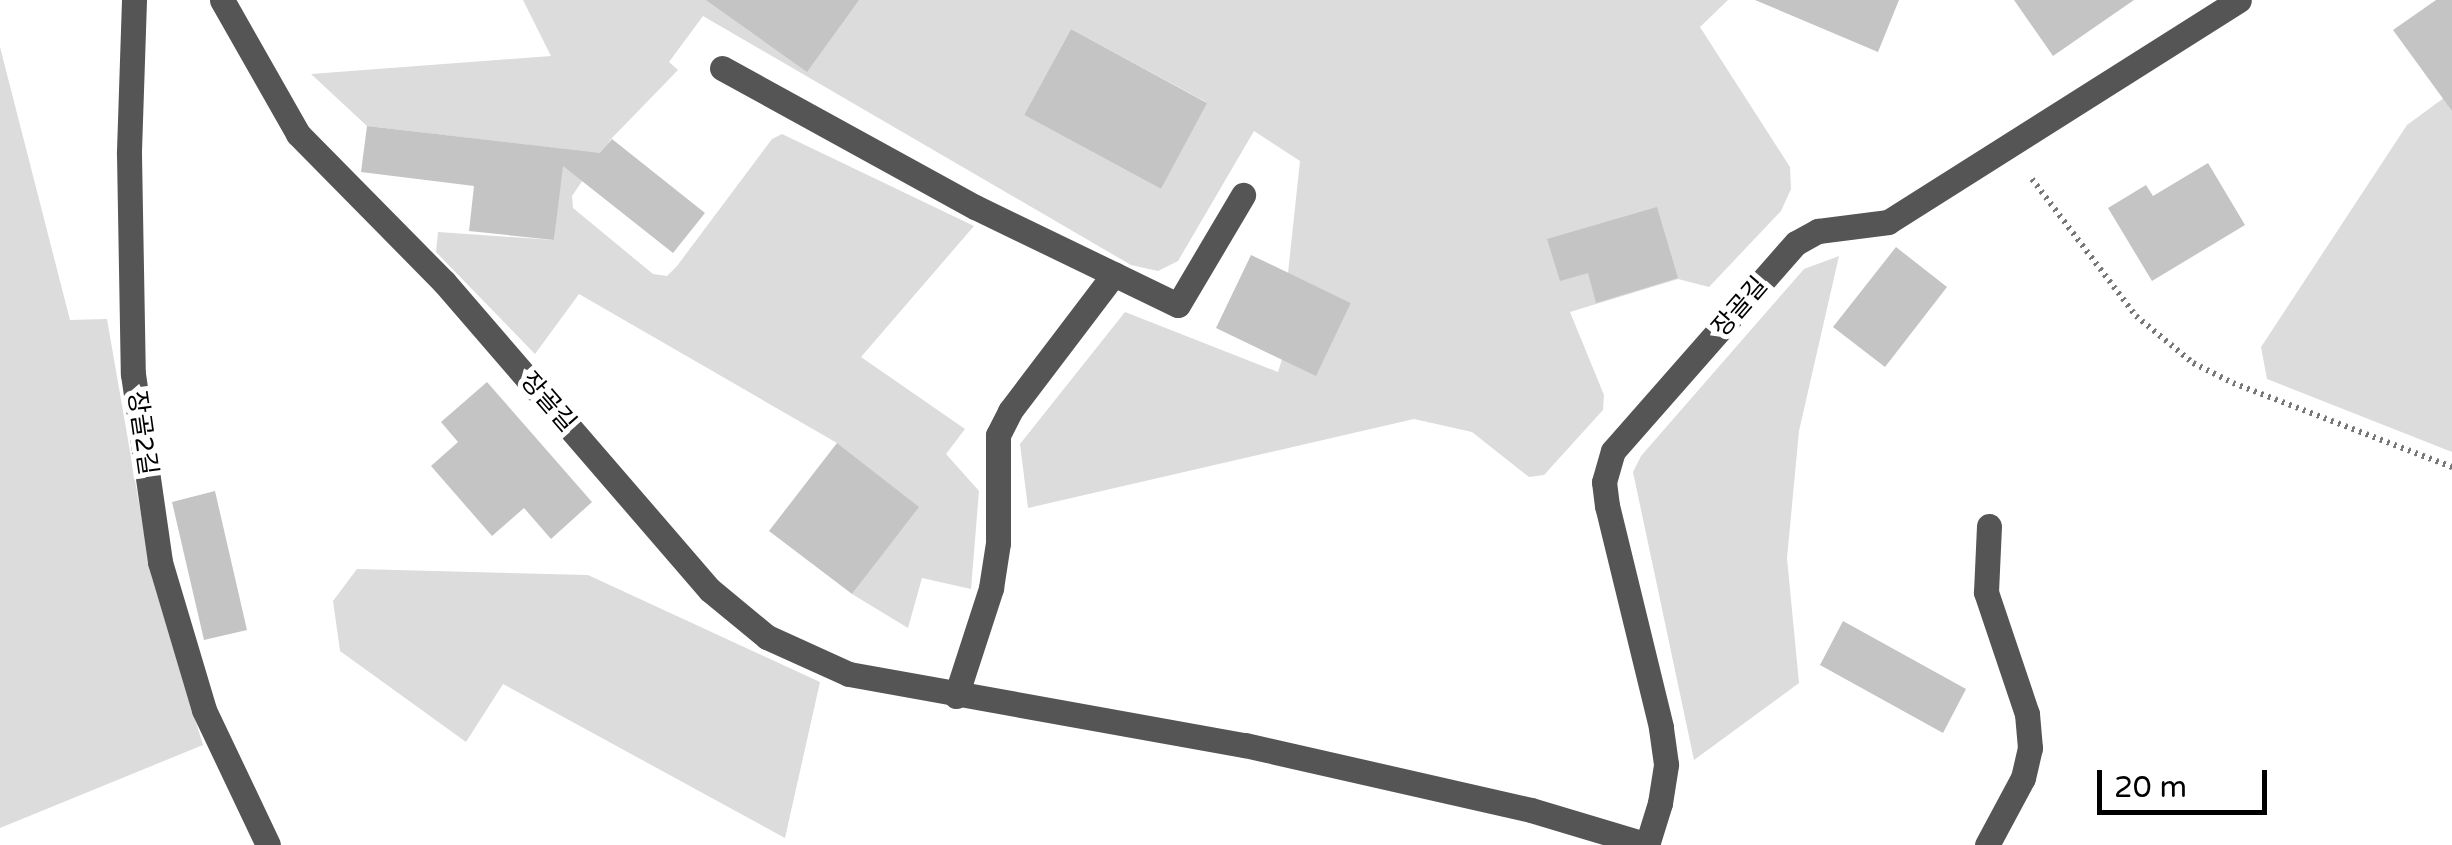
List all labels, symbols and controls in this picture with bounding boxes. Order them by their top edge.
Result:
street label: 장골길 [1706,271,1774,343]
street label: 장골길 [514,366,582,438]
street label: 장골2길 [121,389,163,477]
scale bar [2102,750,2272,812]
text: 20 m [2114,769,2187,806]

